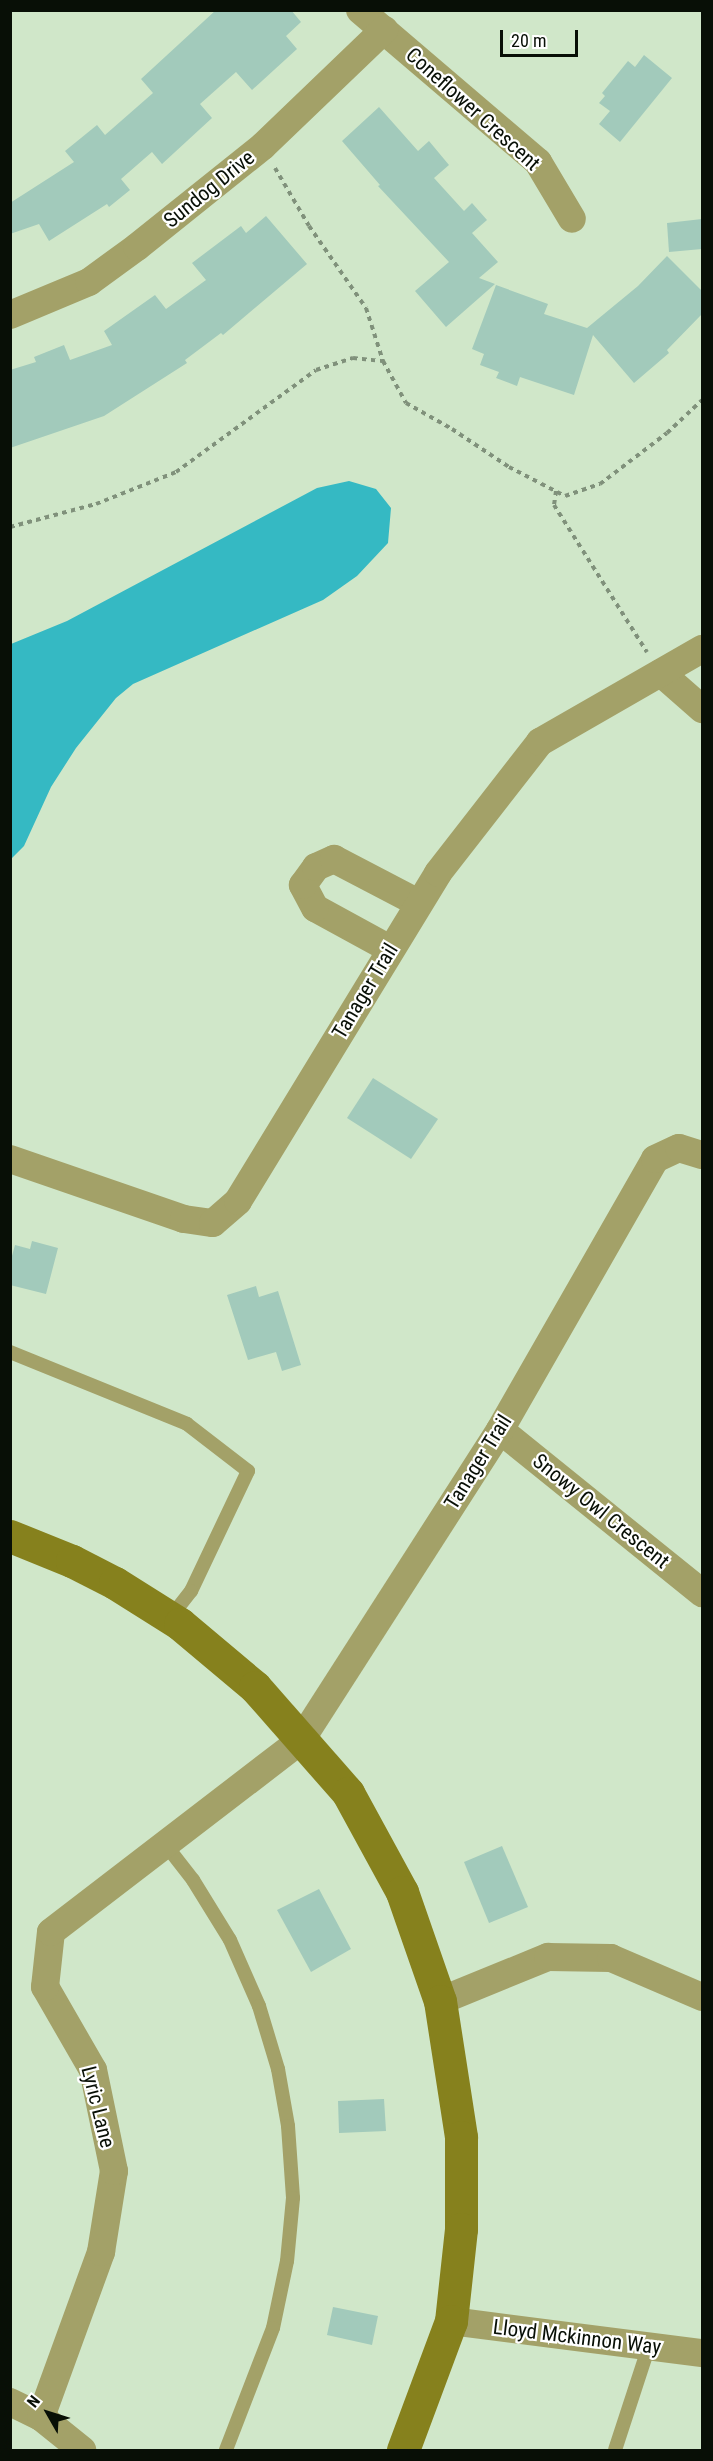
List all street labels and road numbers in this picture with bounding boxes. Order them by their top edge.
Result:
street label: Coneflower Crescent [401,42,545,176]
street label: Sundog Drive [159,145,259,233]
street label: Tanager Trail [327,939,403,1043]
street label: Tanager Trail [439,1410,517,1514]
street label: Snowy Owl Crescent [528,1448,674,1574]
street label: Lyric Lane [76,2064,120,2150]
street label: Lloyd Mckinnon Way [492,2314,662,2360]

